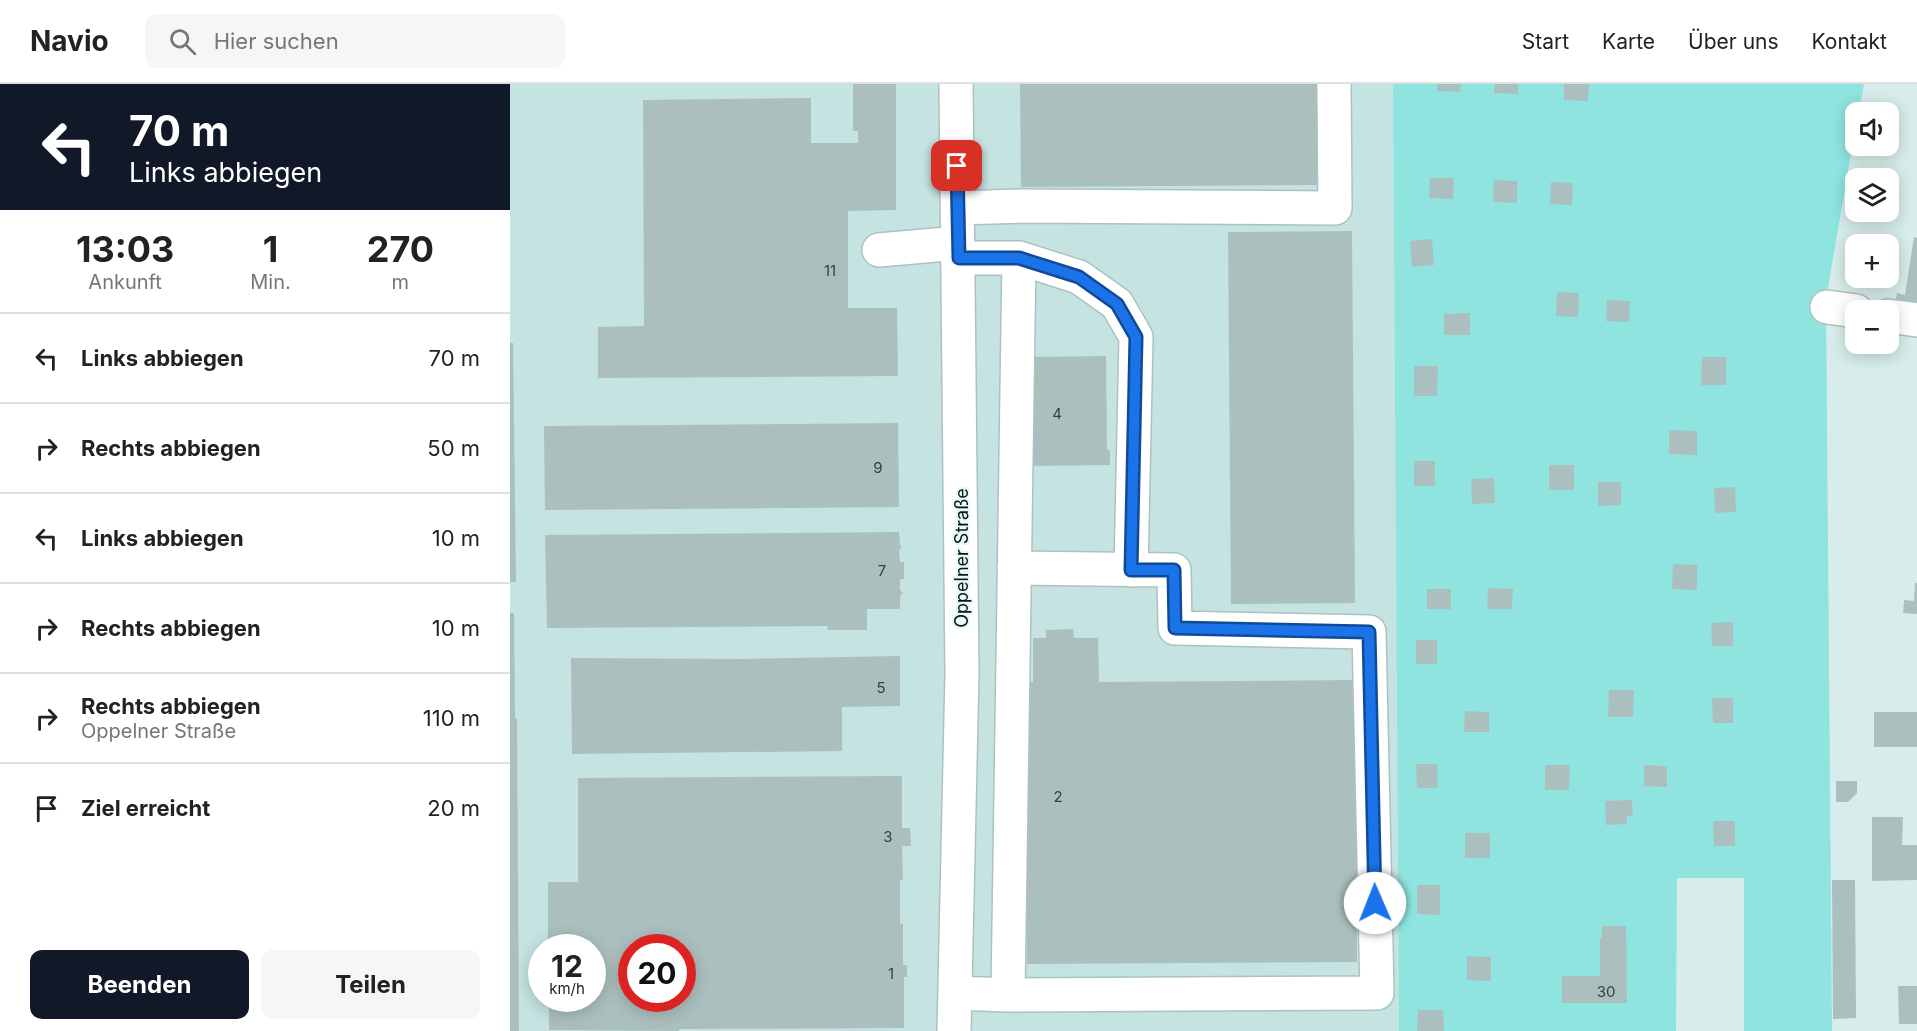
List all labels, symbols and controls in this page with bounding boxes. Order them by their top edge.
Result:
search box [145,14,565,68]
text: Navio [30,24,109,58]
icon: search [166,25,199,58]
text: Hier suchen [214,28,339,54]
text: Start [1522,29,1569,54]
text: Karte [1602,29,1655,54]
text: Über uns [1688,29,1779,54]
text: Kontakt [1812,29,1887,54]
map controls [1845,102,1899,354]
button: sound [1845,102,1899,156]
text: 70 m [129,105,229,156]
icon: left [30,108,108,186]
pin [931,140,982,191]
icon: arrive [940,149,973,182]
text: Links abbiegen [129,156,322,189]
button: layers [1845,168,1899,222]
text: 13:03 [76,227,174,271]
text: 1 [263,227,278,271]
text: 270 [367,227,434,271]
button: + [1845,234,1899,288]
house number: 11 [824,261,836,280]
text: Ankunft [88,270,162,294]
text: Min. [250,270,291,294]
text: m [392,270,409,294]
button: − [1845,300,1899,354]
icon: left [30,342,63,375]
text: Links abbiegen [81,345,244,371]
text: 70 m [429,345,480,371]
house number: 4 [1052,404,1062,423]
icon: right [30,432,63,465]
text: Rechts abbiegen [81,435,261,461]
text: 50 m [427,435,480,461]
house number: 9 [873,458,883,477]
street label: Oppelner Straße [951,488,972,628]
icon: left [30,522,63,555]
text: Links abbiegen [81,525,244,551]
text: 10 m [432,525,480,551]
house number: 7 [878,561,886,580]
icon: right [30,612,63,645]
text: Rechts abbiegen [81,615,261,641]
text: 10 m [432,615,480,641]
house number: 5 [876,678,886,697]
text: Rechts abbiegen [81,693,261,719]
icon: right [30,702,63,735]
text: 110 m [423,705,480,731]
text: Oppelner Straße [81,719,236,743]
house number: 2 [1053,787,1063,806]
icon: arrive [30,792,63,825]
text: Ziel erreicht [81,795,210,821]
text: 20 m [427,795,480,821]
house number: 3 [883,827,893,846]
position arrow [1343,871,1407,935]
speed limit sign: 20 [618,934,696,1012]
text: 12 [551,948,583,984]
button: Beenden [30,950,249,1019]
button: Teilen [261,950,480,1019]
house number: 1 [888,964,894,983]
text: km/h [549,979,585,998]
house number: 30 [1597,982,1615,1001]

